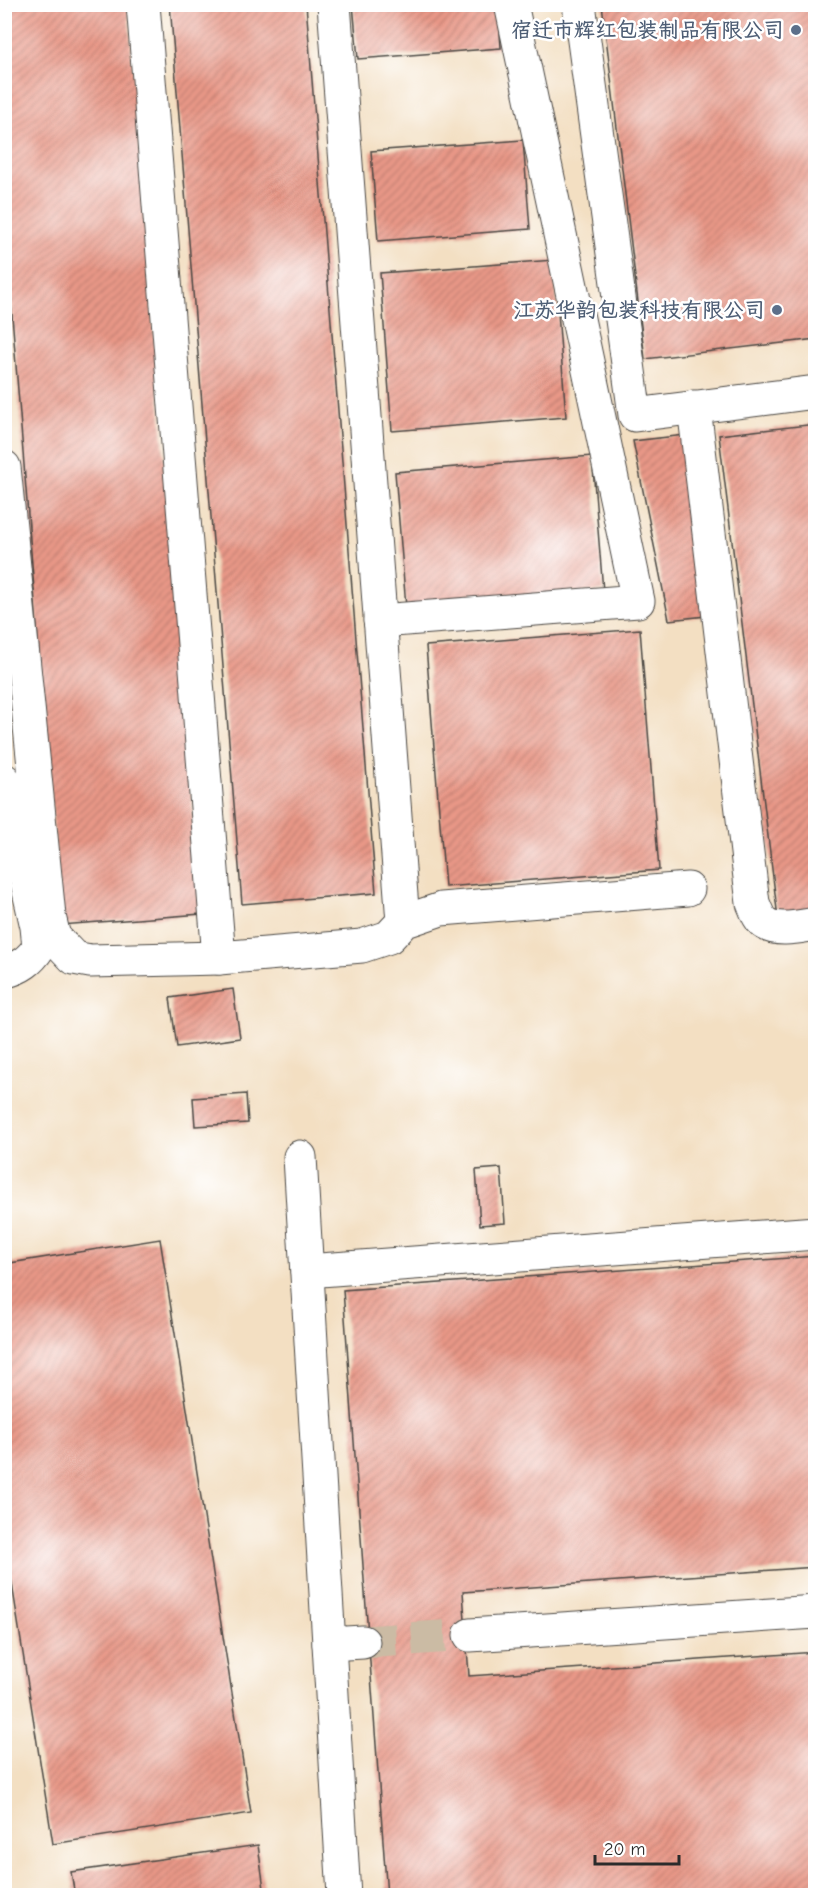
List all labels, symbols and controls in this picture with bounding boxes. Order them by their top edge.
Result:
place label: 宿迁市辉红包装制品有限公司 [511,18,784,42]
marker: 宿迁市辉红包装制品有限公司 [789,23,803,37]
place label: 江苏华韵包装科技有限公司 [513,298,765,322]
marker: 江苏华韵包装科技有限公司 [770,303,784,317]
scale bar [595,1828,679,1866]
text: 20 m [604,1839,645,1860]

